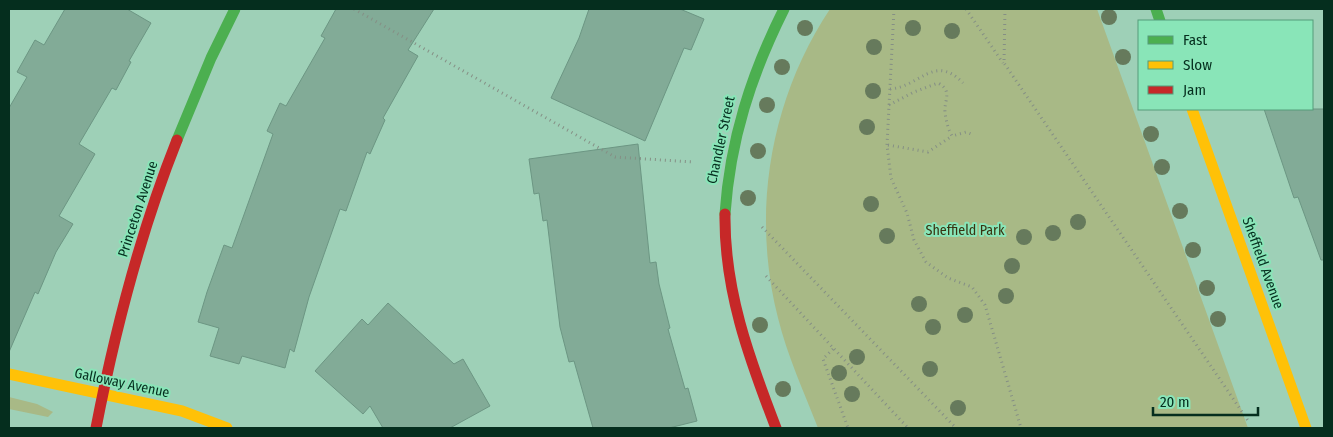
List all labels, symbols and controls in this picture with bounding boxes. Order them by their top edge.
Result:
legend [1138,20,1313,110]
text: Fast [1183,31,1207,49]
text: Slow [1183,56,1212,74]
text: Jam [1183,81,1206,99]
street label: Chandler Street [703,94,739,185]
street label: Princeton Avenue [114,159,162,259]
street label: Sheffield Avenue [1239,215,1287,311]
park label: Sheffield Park [925,222,1005,239]
street label: Galloway Avenue [73,365,171,401]
scale bar [1153,384,1258,416]
text: 20 m [1160,393,1190,411]

